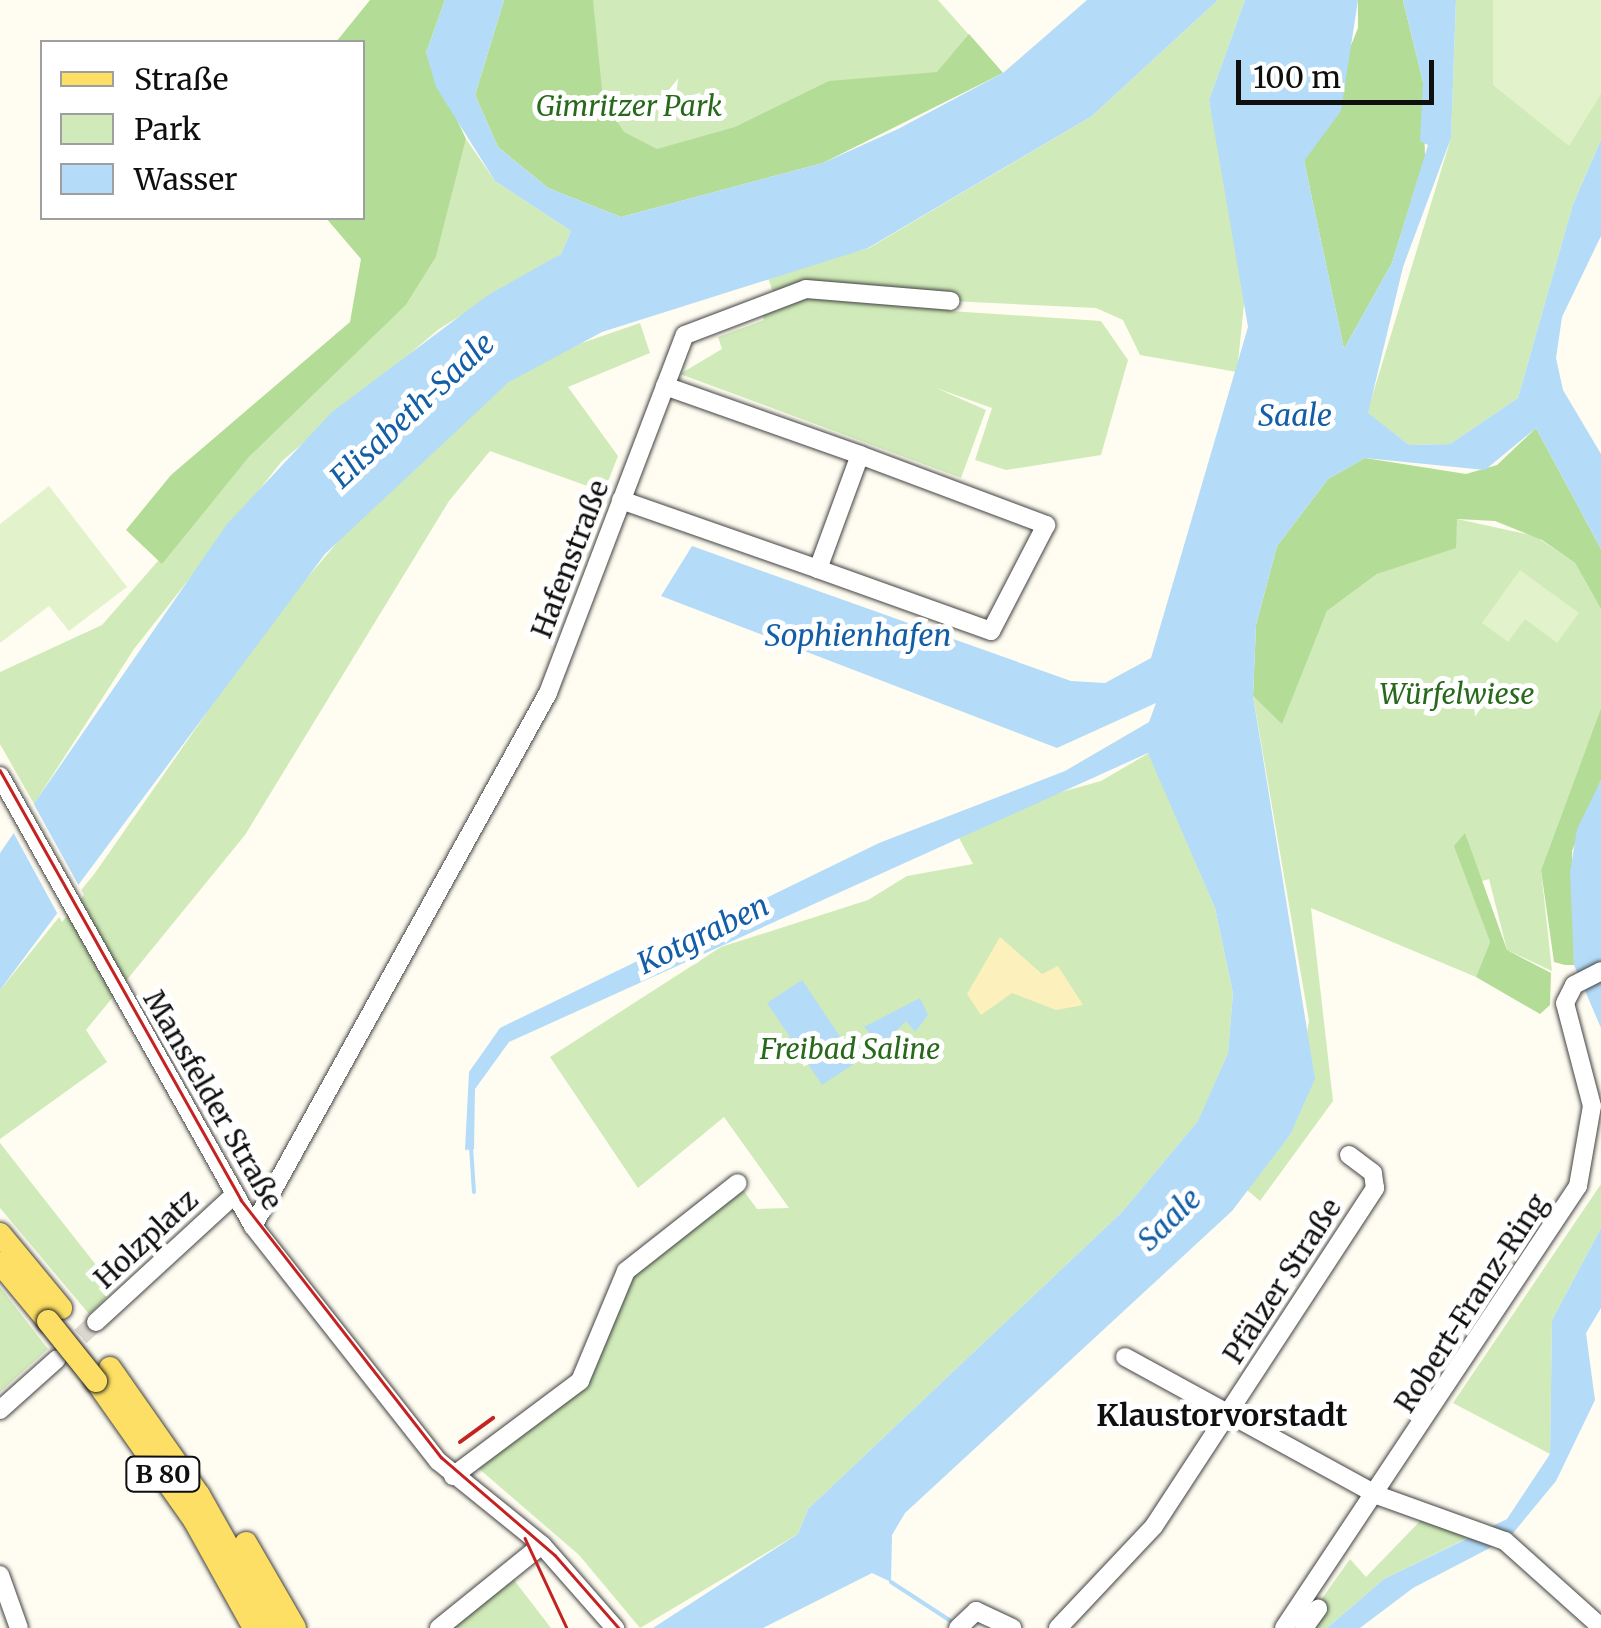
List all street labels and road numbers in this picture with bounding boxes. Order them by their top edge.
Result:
street label: Hafenstraße [525,475,615,643]
street label: Mansfelder Straße [137,985,289,1215]
street label: Holzplatz [87,1183,205,1295]
street label: Robert-Franz-Ring [1388,1187,1554,1419]
street label: Pfälzer Straße [1216,1192,1348,1370]
road number: B 80 [123,1454,203,1494]

